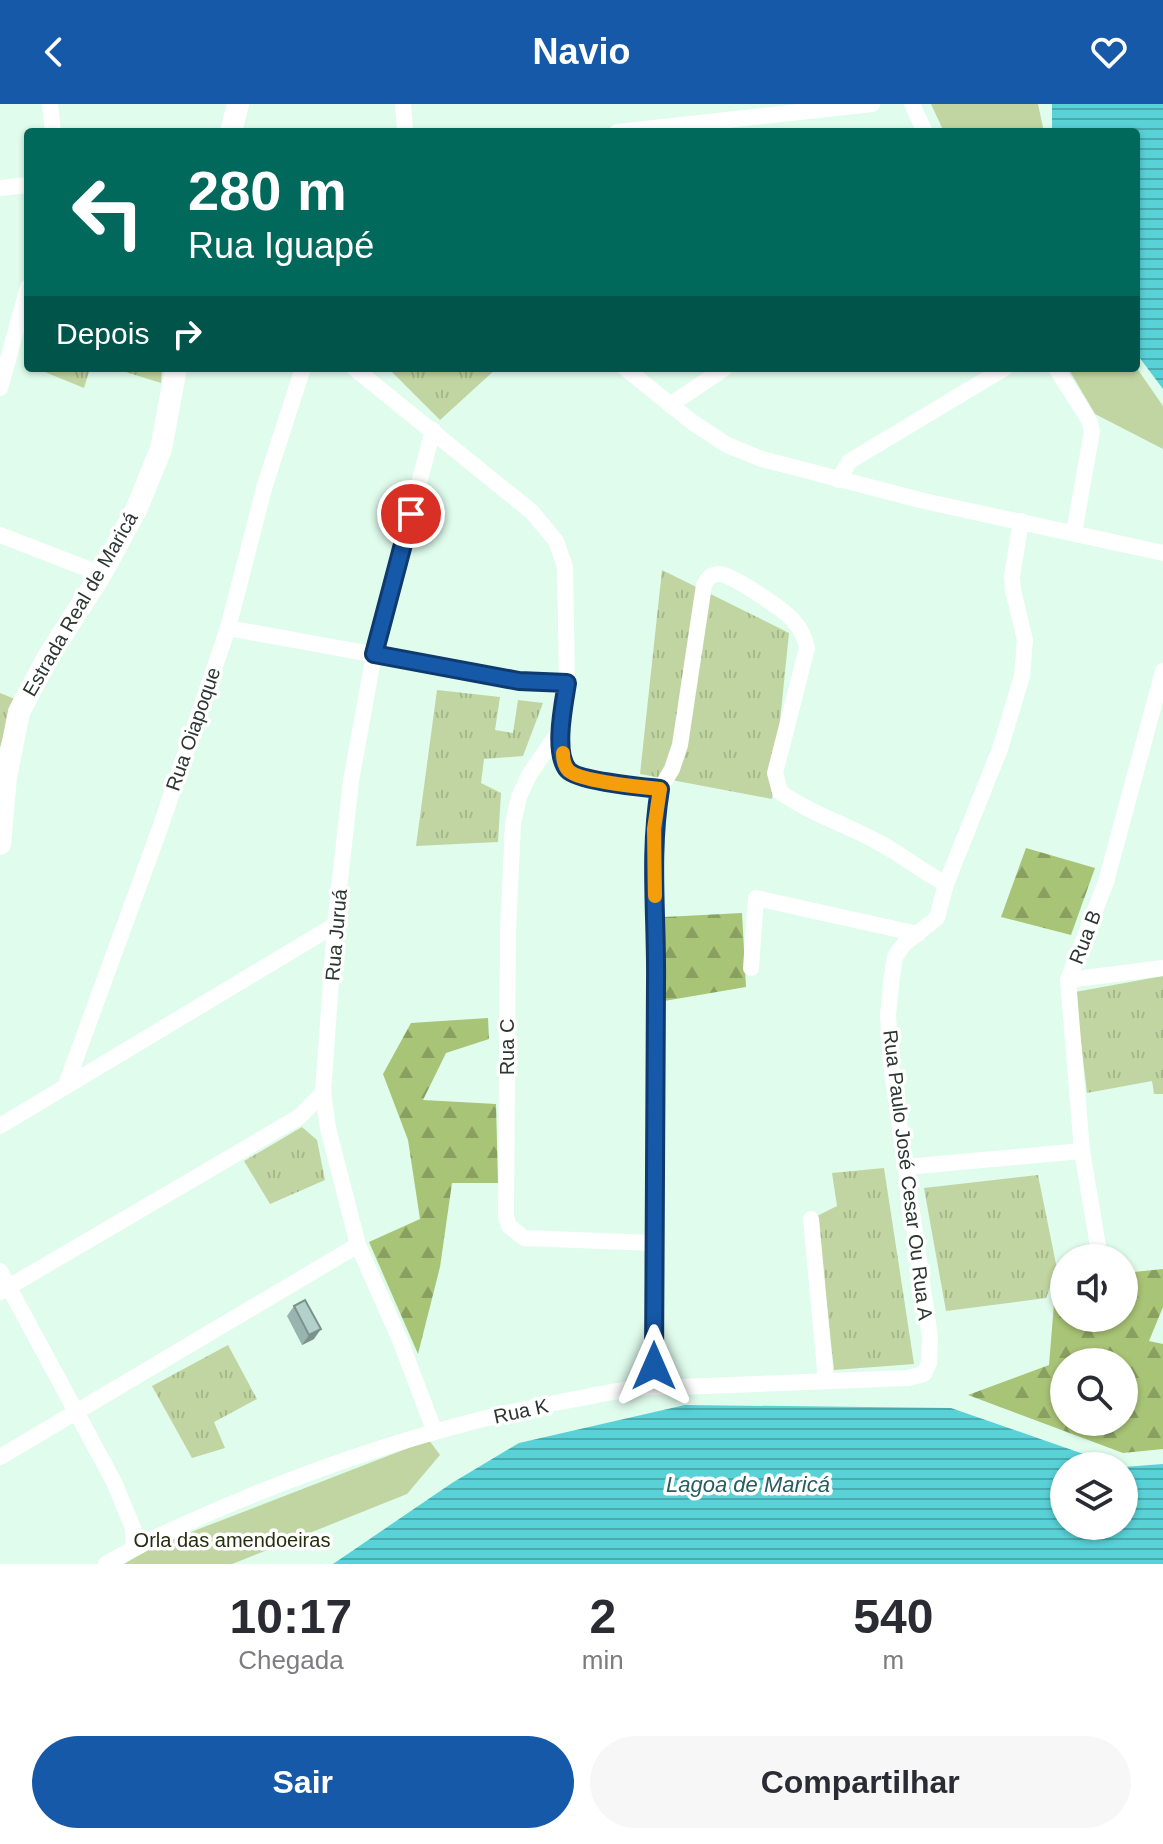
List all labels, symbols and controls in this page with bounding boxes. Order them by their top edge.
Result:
icon: back [32,30,76,74]
icon: heart [1087,30,1131,74]
text: Navio [532,31,631,72]
text: 280 m [188,159,347,222]
icon: left [56,160,160,264]
text: Rua Iguapé [188,225,374,266]
icon: right [165,312,209,356]
text: Depois [56,317,149,350]
pin [377,480,445,548]
icon: arrive [389,492,433,536]
street label: Estrada Real de Maricá [18,507,142,700]
street label: Rua Oiapoque [162,664,224,794]
street label: Rua Juruá [321,887,351,982]
street label: Rua B [1065,907,1105,967]
street label: Rua C [496,1019,518,1075]
street label: Rua Paulo José Cesar Ou Rua A [879,1029,937,1322]
map controls [1050,1244,1138,1540]
button: sound [1050,1244,1138,1332]
position arrow [612,1324,696,1408]
button: search [1050,1348,1138,1436]
street label: Rua K [492,1394,551,1428]
button: layers [1050,1452,1138,1540]
water label: Lagoa de Maricá [666,1472,830,1497]
park label: Orla das amendoeiras [134,1529,330,1551]
text: 10:17 [230,1590,352,1643]
text: 2 [589,1590,616,1643]
text: 540 [853,1590,933,1643]
text: Chegada [238,1645,344,1675]
text: min [582,1645,624,1675]
text: m [883,1645,904,1675]
button: Sair [32,1736,574,1828]
button: Compartilhar [590,1736,1131,1828]

